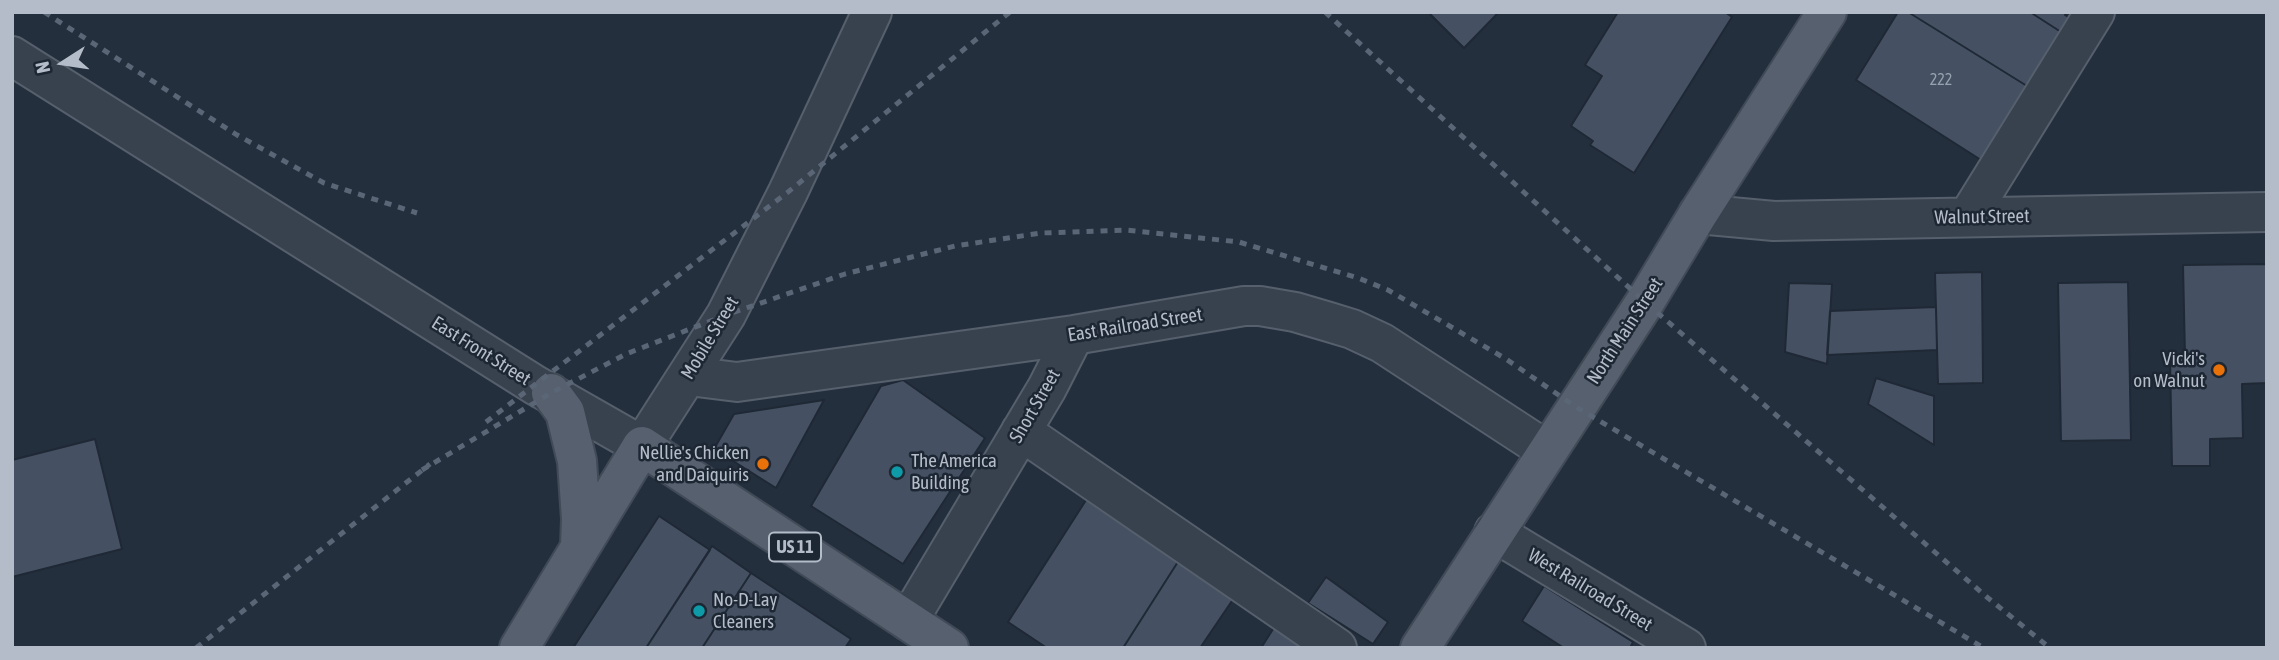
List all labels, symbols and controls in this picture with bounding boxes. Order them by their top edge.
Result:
north arrow [28,28,98,98]
text: N [31,60,54,75]
house number: 222 [1930,70,1952,90]
street label: Walnut Street [1934,205,2030,229]
street label: North Main Street [1582,274,1668,388]
street label: Mobile Street [676,292,744,384]
street label: East Railroad Street [1066,303,1204,347]
street label: East Front Street [427,312,535,390]
place label: Vicki's on Walnut [2133,348,2205,392]
marker: Vicki's on Walnut [2211,362,2227,378]
street label: Short Street [1005,365,1065,447]
place label: Nellie's Chicken and Daiquiris [639,442,749,486]
place label: The America Building [911,450,997,494]
marker: Nellie's Chicken and Daiquiris [755,456,771,472]
marker: The America Building [889,464,905,480]
road number: US 11 [769,532,821,562]
street label: West Railroad Street [1524,544,1656,636]
place label: No-D-Lay Cleaners [713,589,777,633]
marker: No-D-Lay Cleaners [691,603,707,619]

